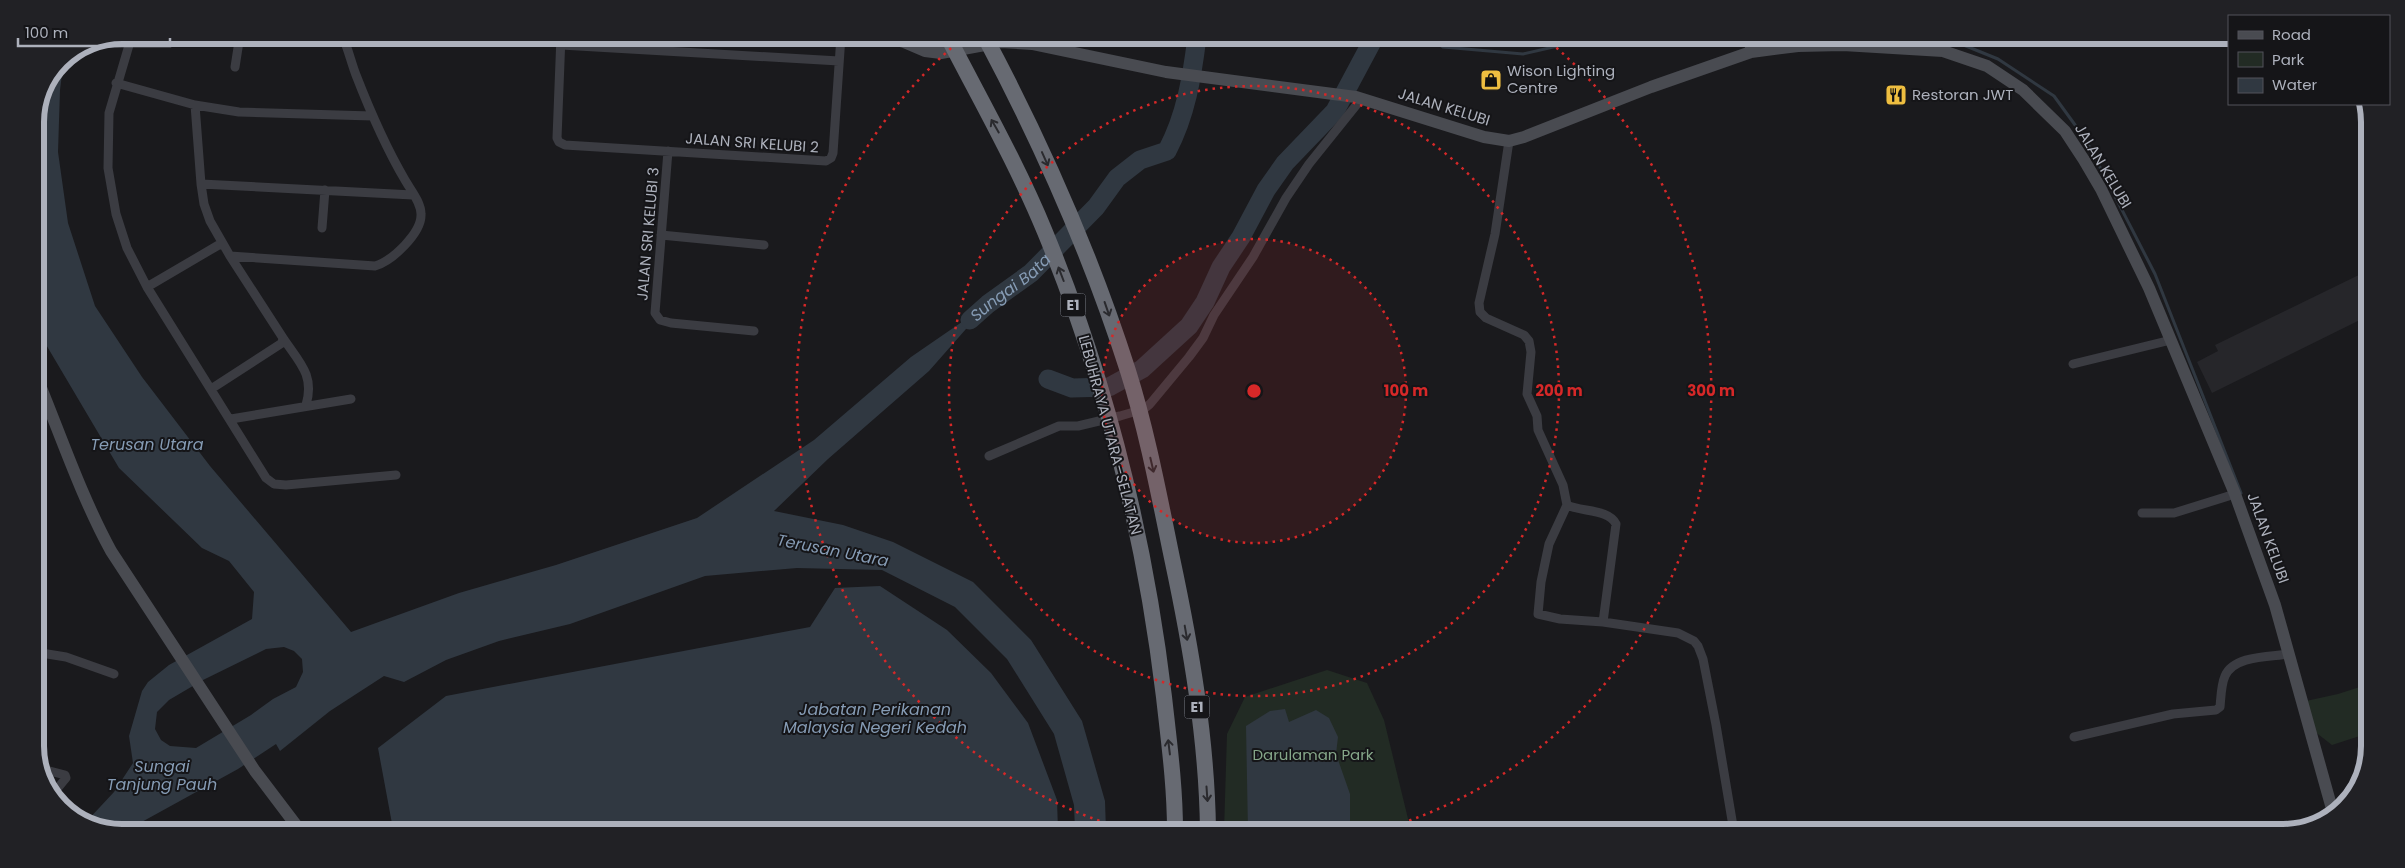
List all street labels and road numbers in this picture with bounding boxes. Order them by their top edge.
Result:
street label: JALAN KELUBI [1395,83,1493,131]
street label: JALAN KELUBI [2070,119,2137,212]
street label: JALAN SRI KELUBI 2 [685,127,819,158]
street label: JALAN SRI KELUBI 3 [631,166,664,302]
road number: E1 [1060,294,1086,316]
street label: LEBUHRAYA UTARA–SELATAN [1074,333,1147,537]
street label: JALAN KELUBI [2242,489,2295,586]
road number: E1 [1184,696,1210,719]

